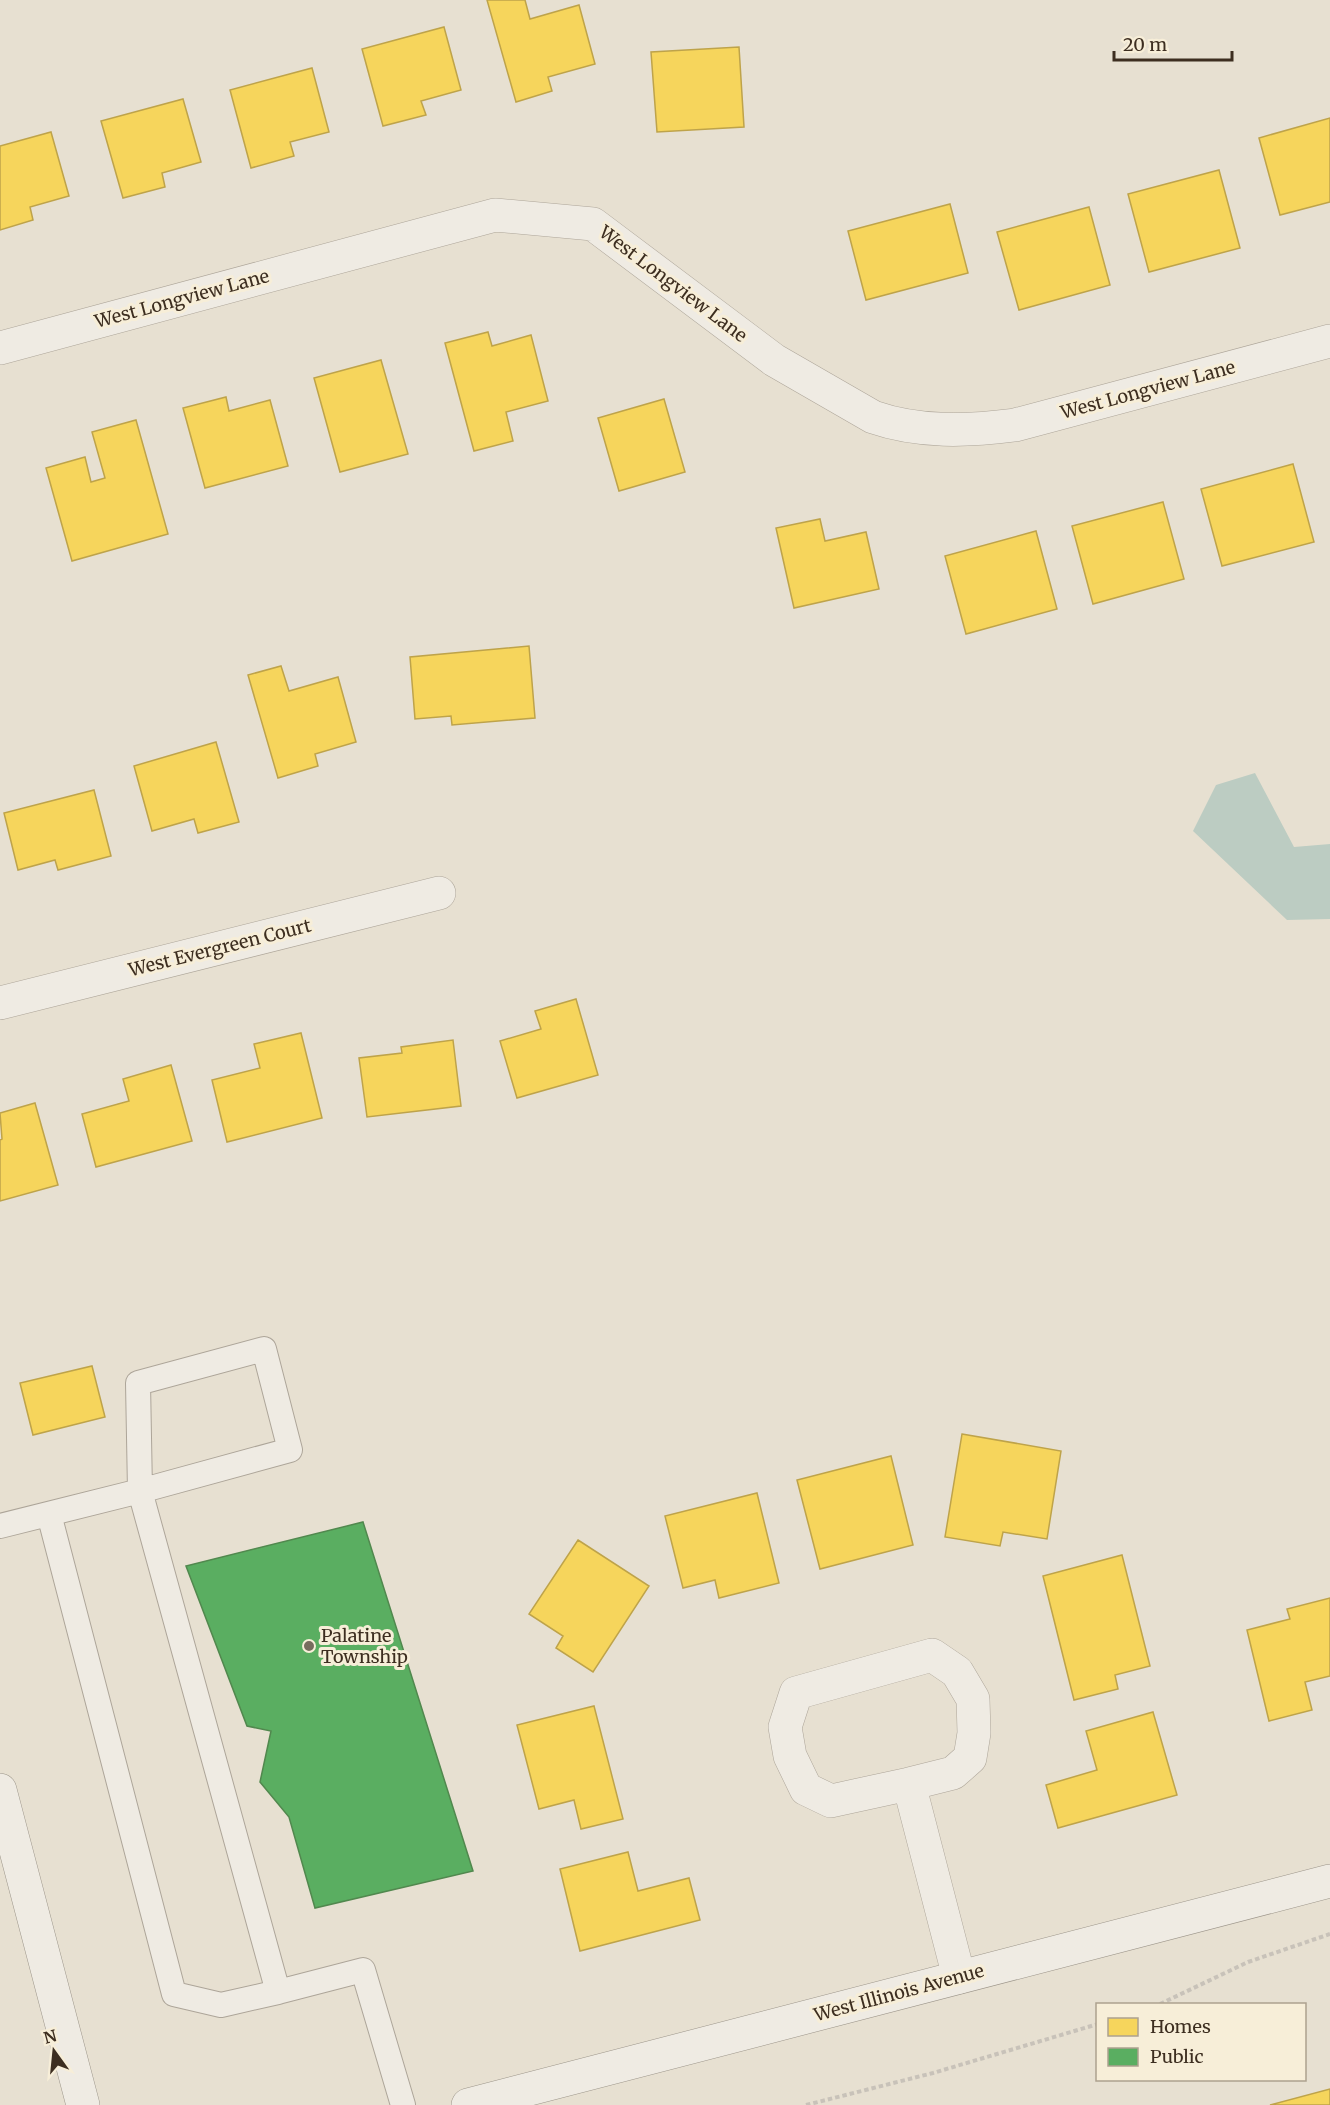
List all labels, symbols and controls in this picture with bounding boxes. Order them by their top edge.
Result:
scale bar [1114,24,1232,62]
text: 20 m [1123,33,1167,56]
street label: West Longview Lane [594,220,752,347]
street label: West Longview Lane [91,264,272,333]
street label: West Longview Lane [1057,355,1238,424]
street label: West Evergreen Court [125,914,314,982]
place label: Palatine Township [321,1624,408,1668]
marker: Palatine Township [302,1639,316,1653]
street label: West Illinois Avenue [810,1959,986,2027]
legend [1096,2003,1306,2081]
text: Homes [1150,2015,1211,2038]
north arrow [24,2021,84,2081]
text: N [41,2025,59,2048]
text: Public [1150,2045,1204,2068]

